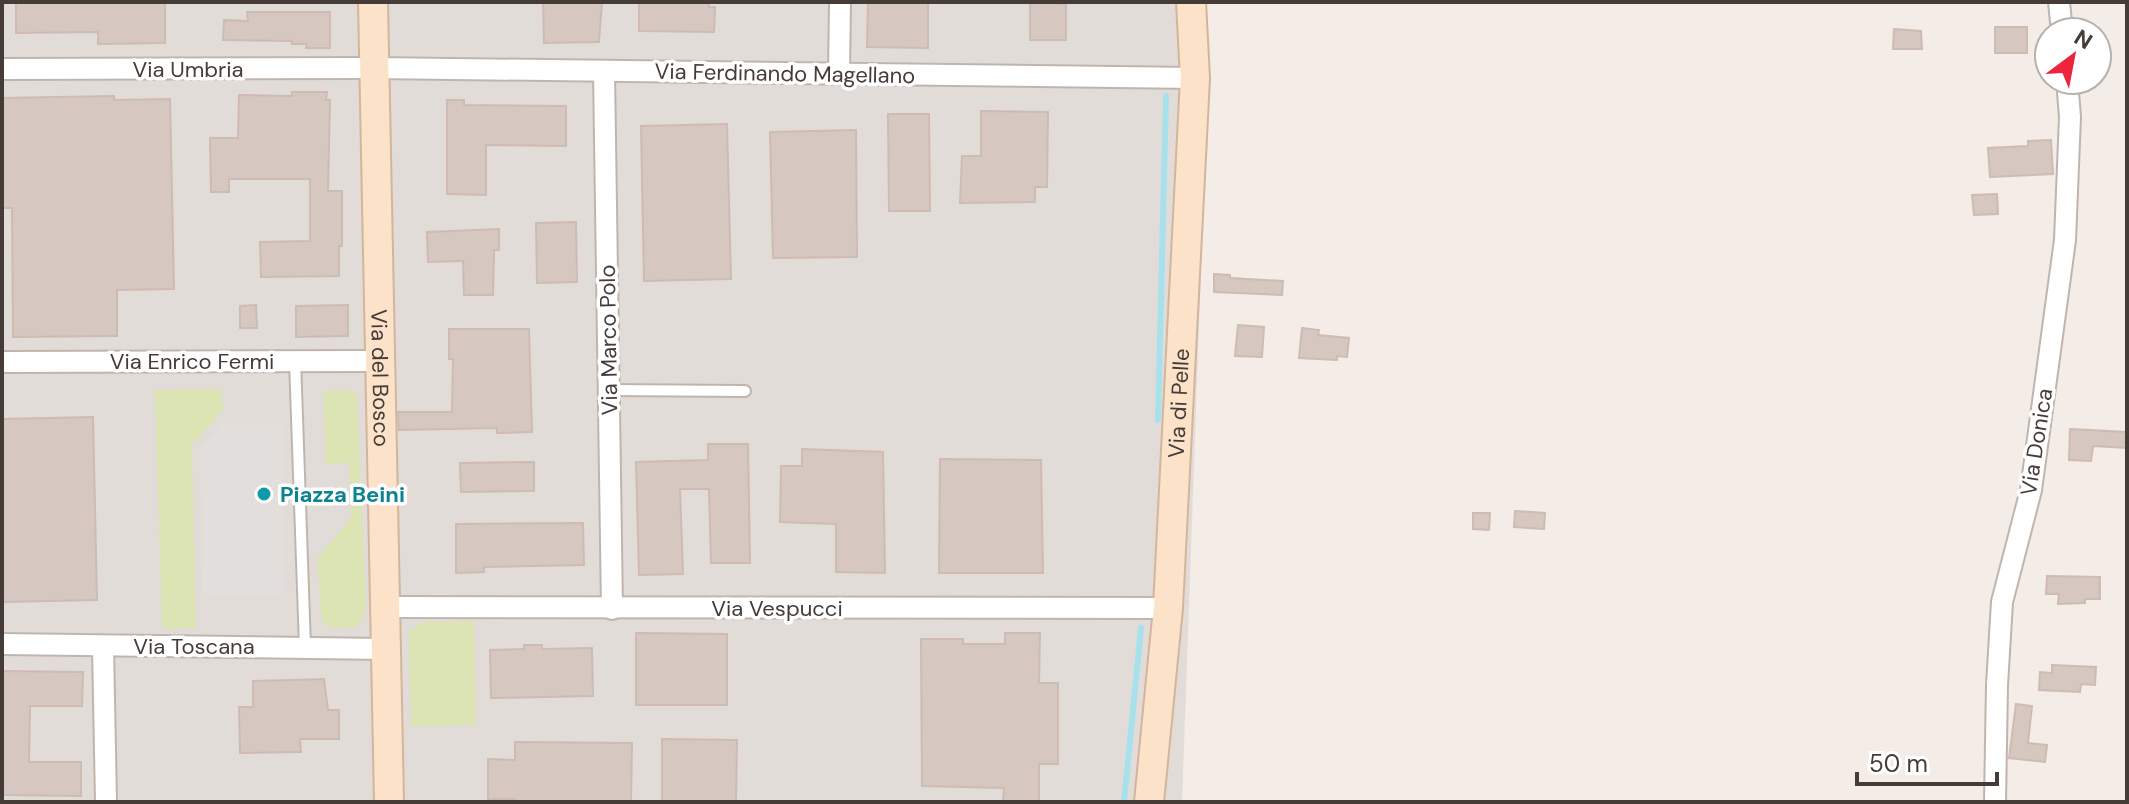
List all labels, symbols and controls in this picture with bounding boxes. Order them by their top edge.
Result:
north arrow [2033,16,2113,96]
text: N [2069,23,2098,56]
street label: Via Umbria [133,55,244,84]
street label: Via Ferdinando Magellano [654,57,916,90]
street label: Via Marco Polo [593,264,624,416]
street label: Via del Bosco [364,309,396,447]
street label: Via Enrico Fermi [110,347,274,376]
street label: Via di Pelle [1162,348,1196,459]
street label: Via Donica [2014,386,2059,498]
place label: Piazza Beini [280,480,405,509]
marker: Piazza Beini [255,485,273,503]
street label: Via Vespucci [711,594,843,623]
street label: Via Toscana [133,632,255,661]
scale bar [1857,736,1997,786]
text: 50 m [1869,748,1928,779]

